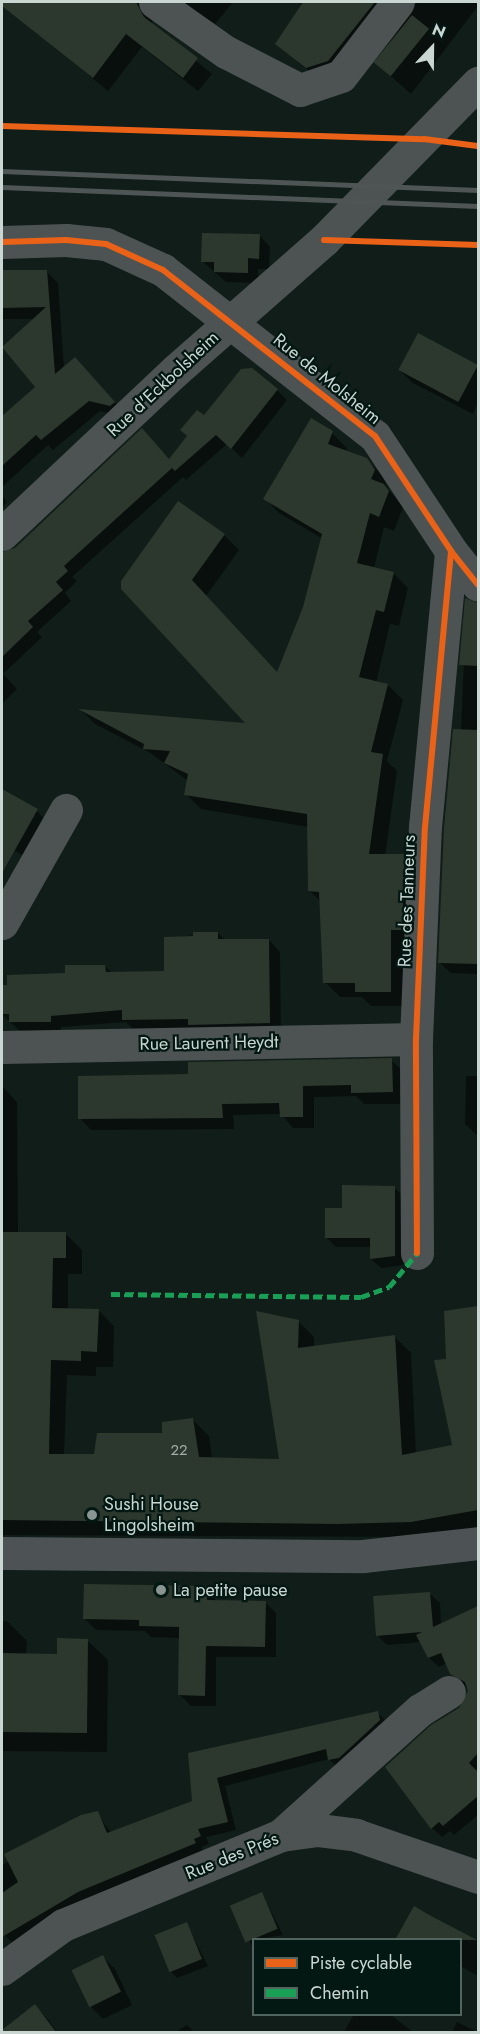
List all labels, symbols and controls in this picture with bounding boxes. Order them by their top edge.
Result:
north arrow [402,18,462,78]
text: N [429,18,449,44]
street label: Rue d'Eckbolsheim [103,327,223,441]
street label: Rue de Molsheim [269,329,385,429]
street label: Rue des Tanneurs [394,834,420,968]
street label: Rue Laurent Heydt [139,1031,279,1055]
house number: 22 [170,1442,188,1460]
place label: Sushi House Lingolsheim [104,1494,199,1537]
marker: Sushi House Lingolsheim [85,1508,99,1522]
place label: La petite pause [173,1579,288,1601]
marker: La petite pause [154,1583,168,1597]
street label: Rue des Prés [182,1828,282,1884]
legend [252,1938,462,2016]
text: Piste cyclable [310,1950,412,1976]
text: Chemin [310,1980,369,2006]

